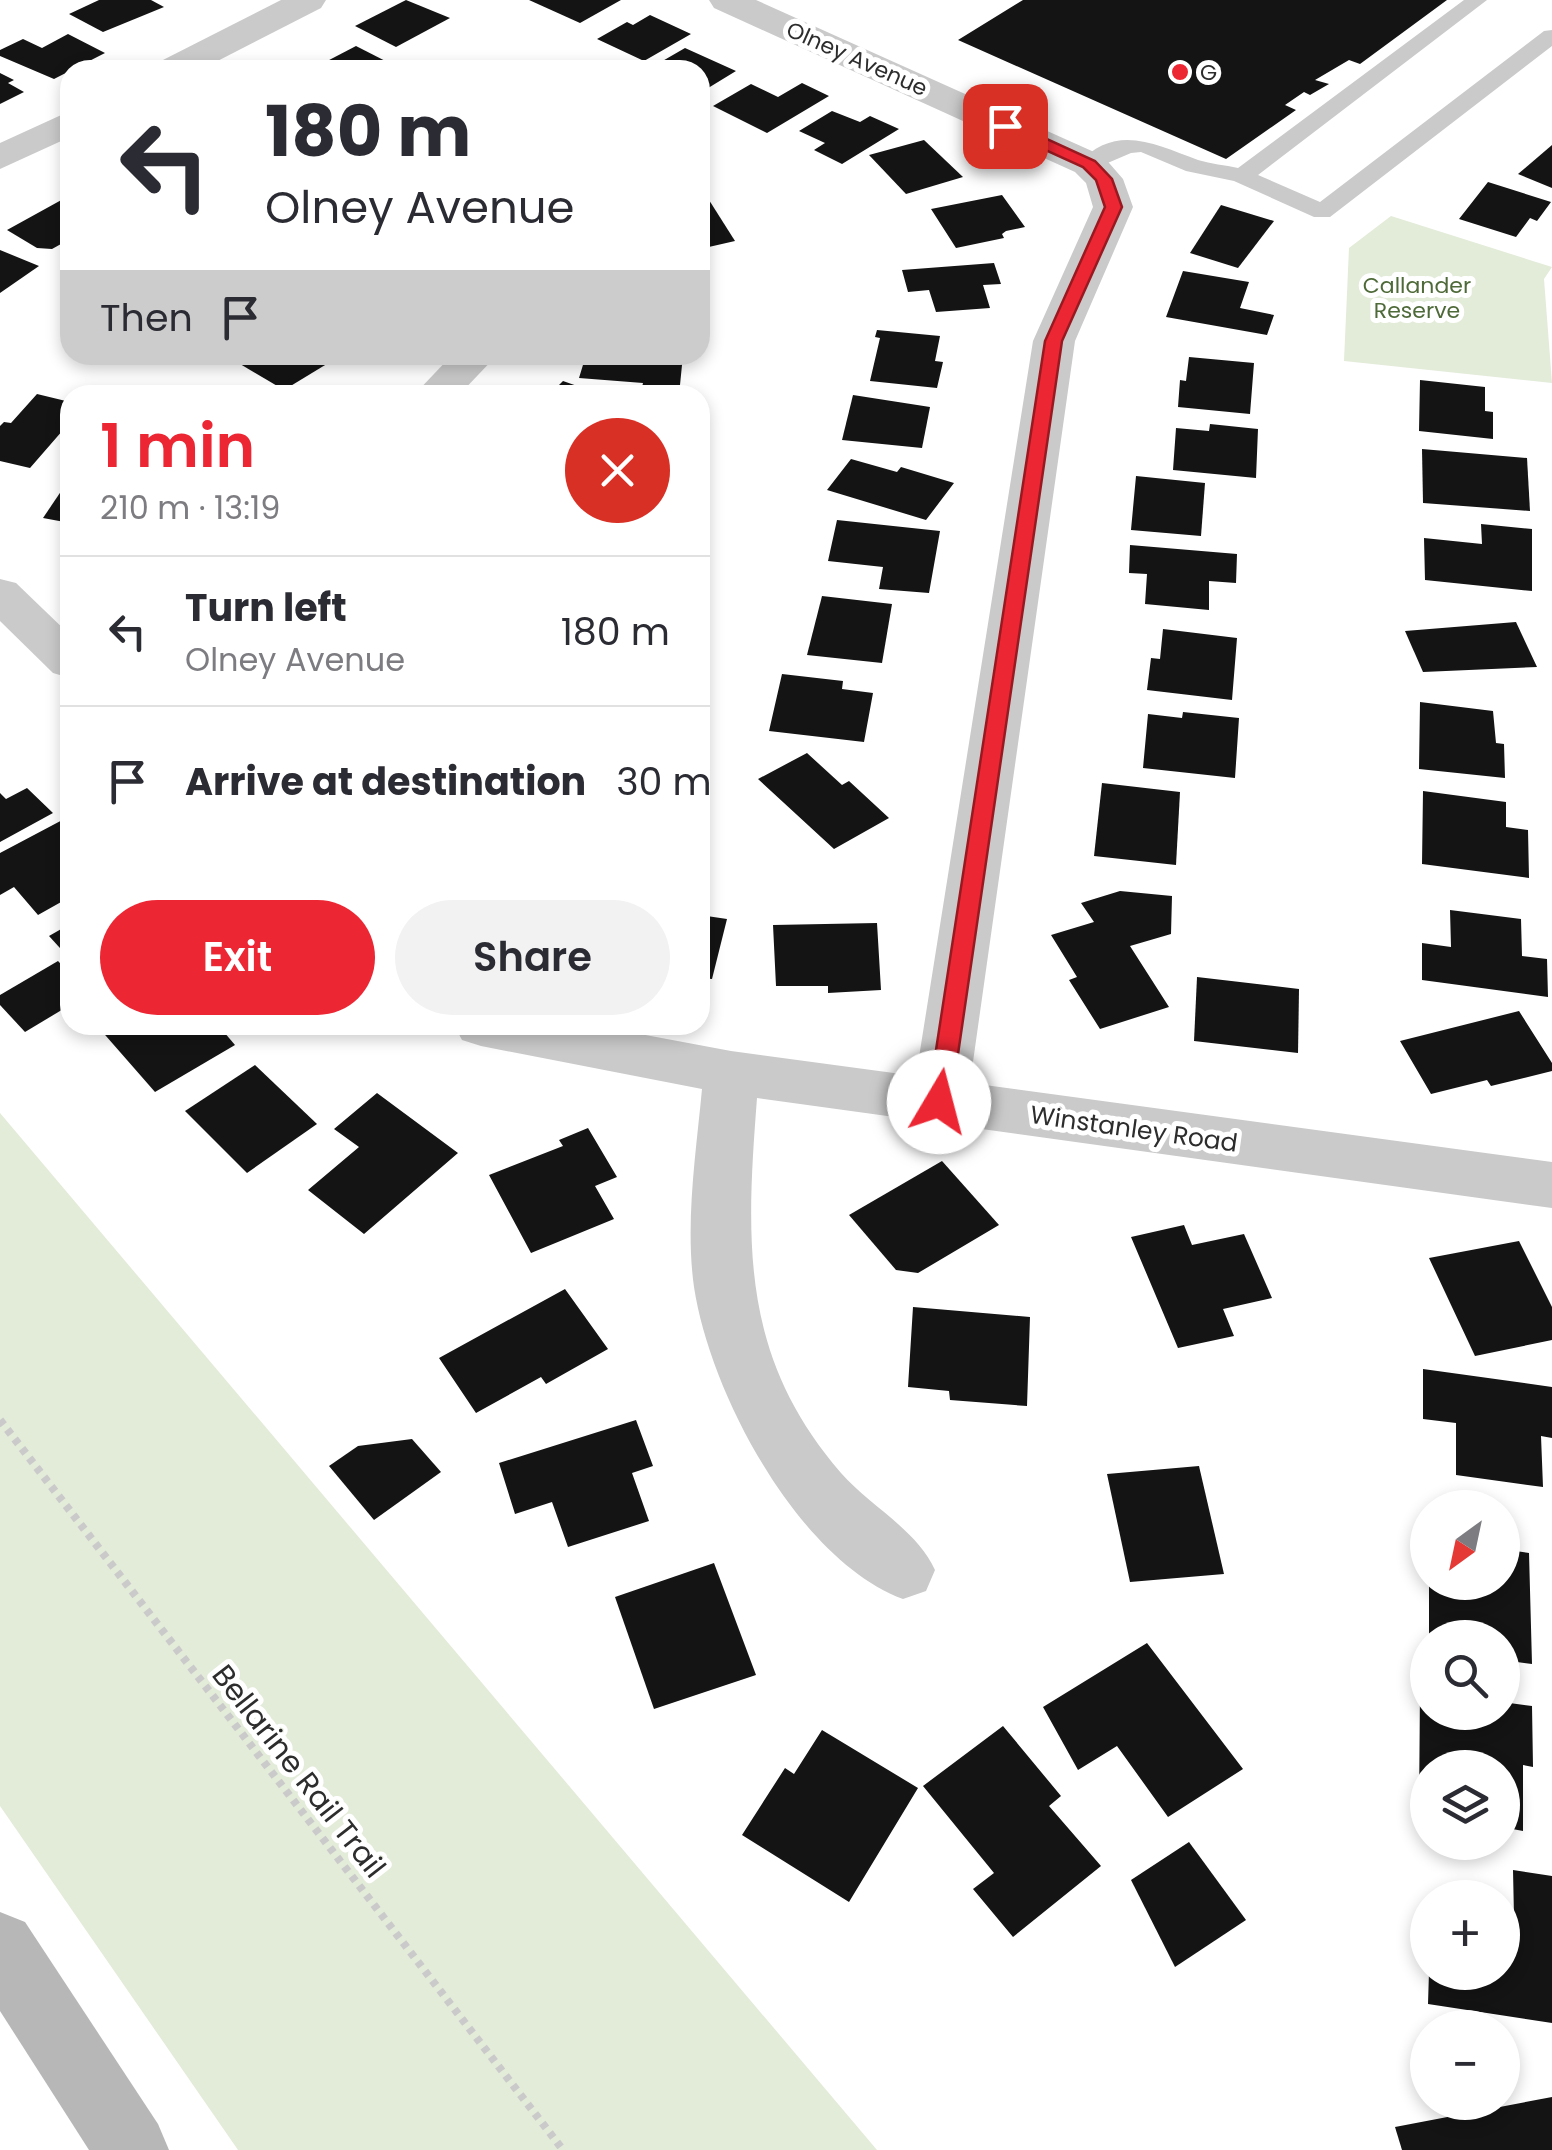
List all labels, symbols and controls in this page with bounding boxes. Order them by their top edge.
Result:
street label: Olney Avenue [782,14,932,104]
place label: G [1200,57,1217,88]
marker: G [1169,61,1191,83]
text: 180 m [265,82,471,181]
pin [963,84,1048,169]
icon: arrive [978,99,1033,154]
icon: left [100,100,230,230]
text: Olney Avenue [265,176,574,239]
park label: Callander Reserve [1363,270,1471,326]
icon: arrive [213,290,268,345]
text: Then [100,291,193,344]
text: 1 min [100,404,255,488]
button: close [565,418,670,523]
text: 210 m · 13:19 [100,485,280,530]
text: Turn left [185,581,347,634]
icon: left [100,604,155,659]
text: 180 m [561,605,670,658]
text: Olney Avenue [185,637,405,682]
icon: arrive [100,754,155,809]
text: Arrive at destination [185,755,586,808]
text: 30 m [616,755,712,808]
button: Exit [100,900,375,1015]
button: Share [395,900,670,1015]
position arrow [887,1050,991,1154]
street label: Winstanley Road [1028,1097,1240,1161]
north arrow [1410,1490,1520,1600]
map controls [1410,1490,1520,2120]
button: search [1410,1620,1520,1730]
street label: Bellarine Rail Trail [202,1655,396,1887]
button: layers [1410,1750,1520,1860]
button: + [1410,1880,1520,1990]
button: − [1410,2010,1520,2120]

